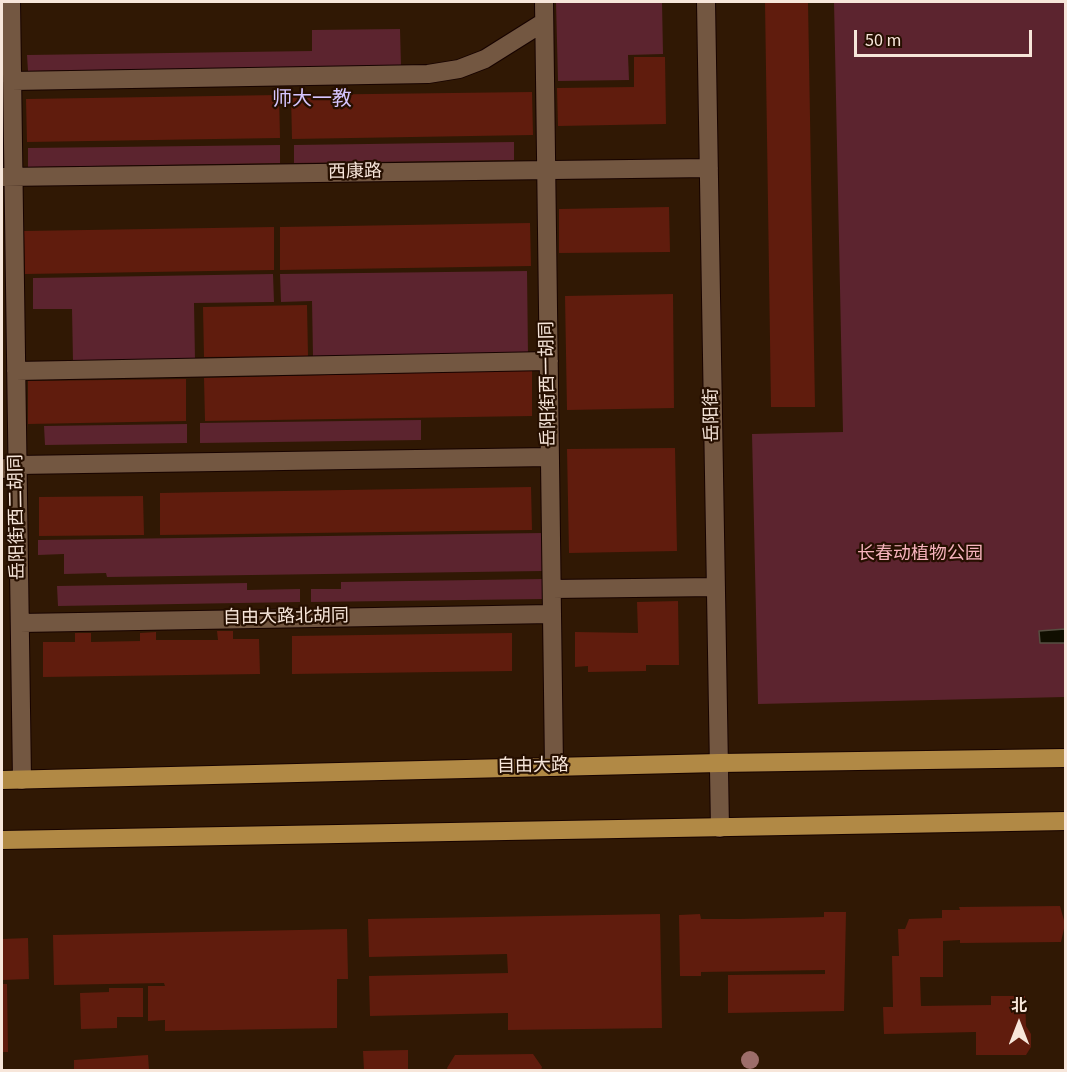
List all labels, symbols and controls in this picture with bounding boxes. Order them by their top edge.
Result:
scale bar [857,18,1036,56]
text: 50 m [865,28,901,53]
district label: 师大一教 [272,89,352,113]
street label: 西康路 [328,162,382,184]
street label: 岳阳街西一胡同 [537,321,561,447]
street label: 岳阳街 [702,388,724,442]
street label: 岳阳街西二胡同 [6,454,30,580]
park label: 长春动植物公园 [857,544,983,566]
street label: 自由大路北胡同 [223,606,349,630]
street label: 自由大路 [497,756,569,778]
north arrow [989,994,1049,1054]
text: 北 [1011,995,1027,1017]

